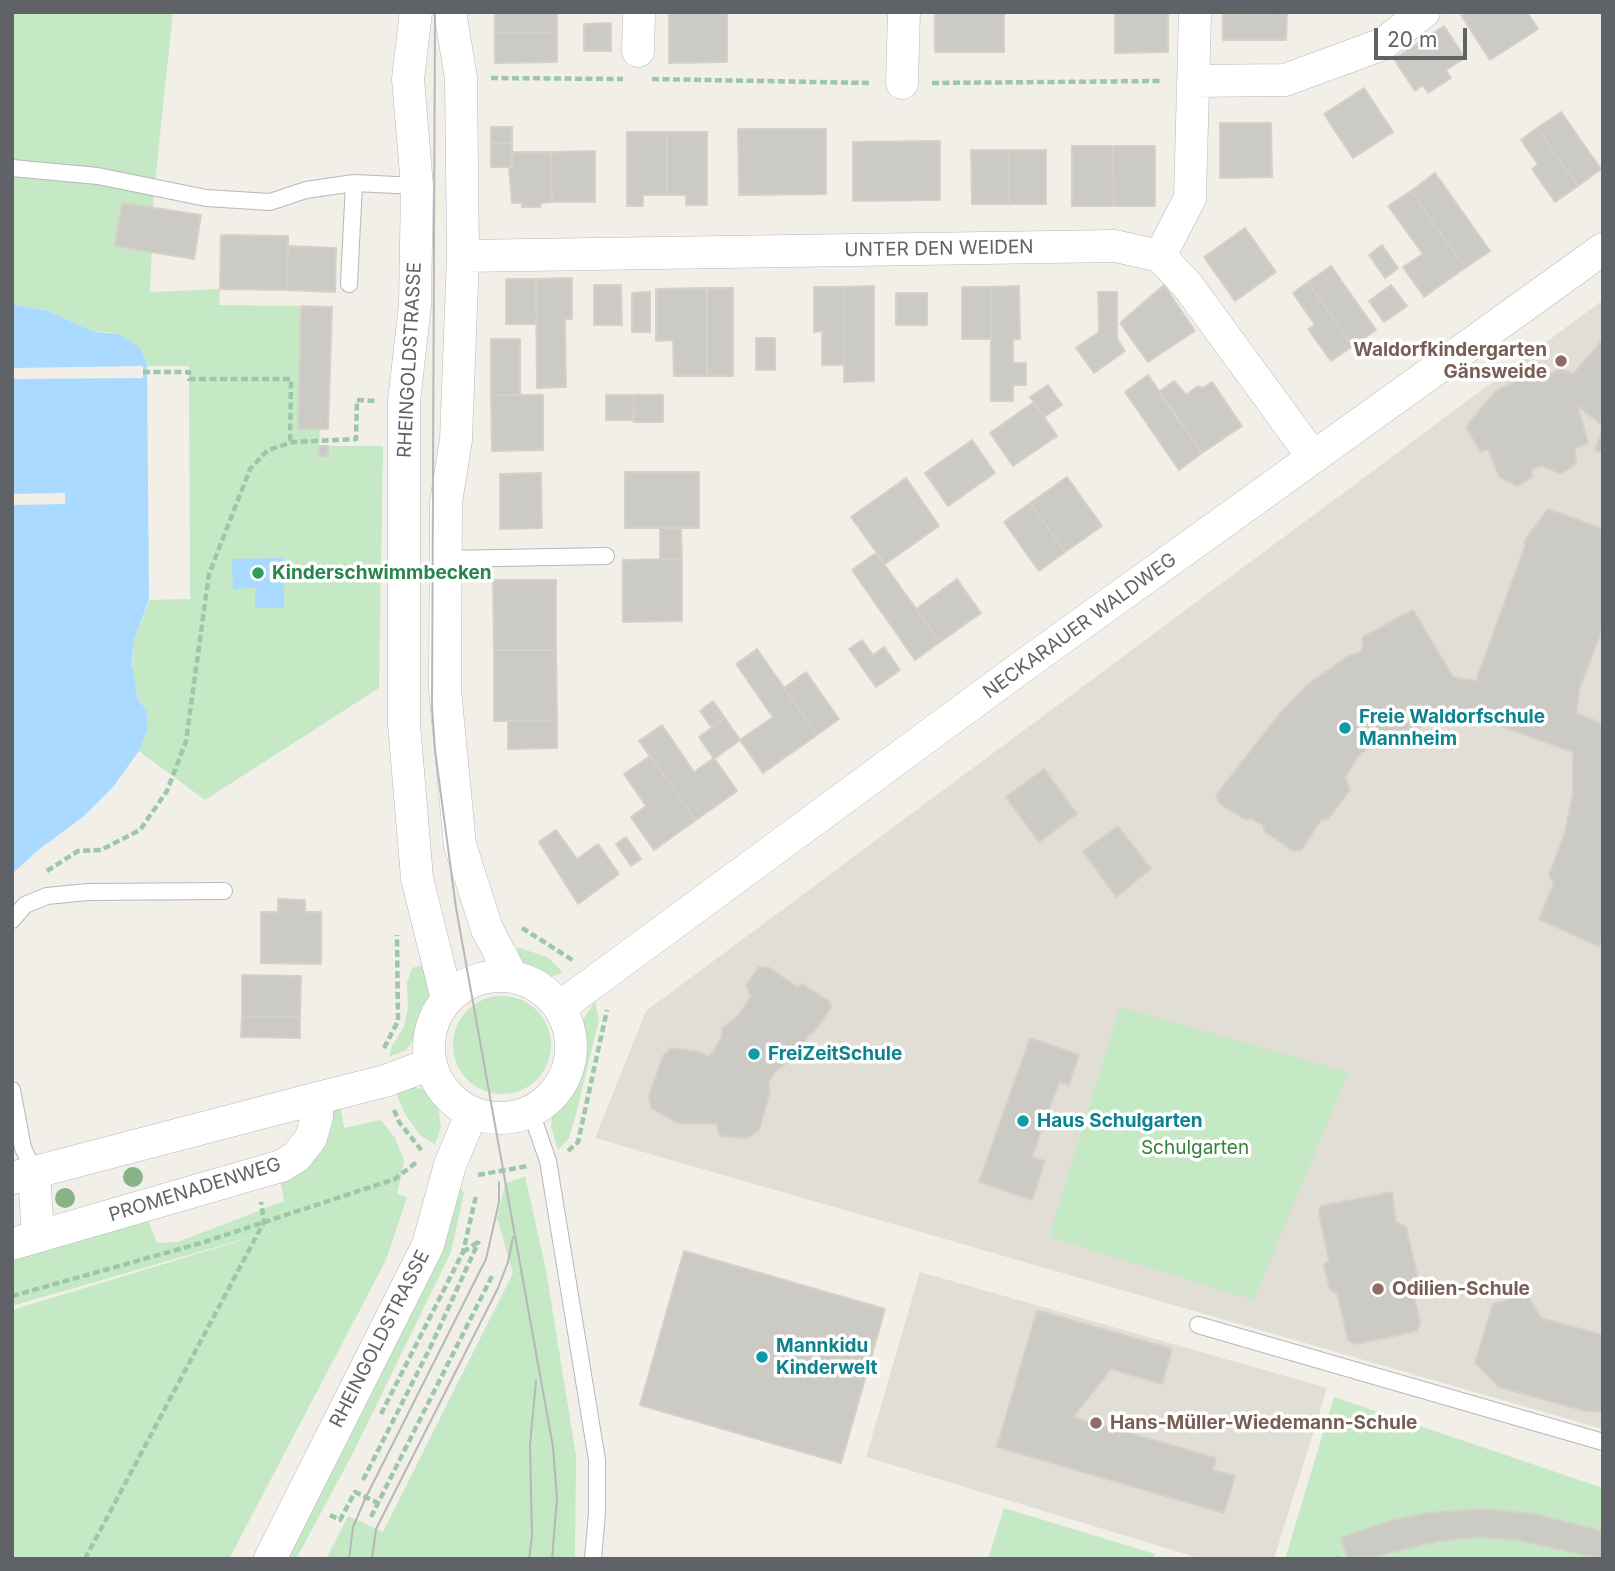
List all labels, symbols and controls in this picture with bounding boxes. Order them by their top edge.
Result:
scale bar [1377,14,1470,58]
text: 20 m [1387,27,1437,52]
street label: UNTER DEN WEIDEN [844,236,1034,262]
street label: RHEINGOLDSTRASSE [393,262,427,458]
place label: Waldorfkindergarten Gänsweide [1353,339,1547,383]
marker: Waldorfkindergarten Gänsweide [1553,353,1569,369]
street label: NECKARAUER WALDWEG [979,548,1181,704]
place label: Kinderschwimmbecken [272,562,492,584]
marker: Kinderschwimmbecken [250,565,266,581]
place label: Freie Waldorfschule Mannheim [1359,706,1545,750]
marker: Freie Waldorfschule Mannheim [1337,720,1353,736]
place label: FreiZeitSchule [768,1043,902,1065]
marker: FreiZeitSchule [746,1046,762,1062]
place label: Haus Schulgarten [1037,1110,1203,1132]
marker: Haus Schulgarten [1015,1113,1031,1129]
park label: Schulgarten [1141,1137,1249,1159]
street label: PROMENADENWEG [106,1153,284,1227]
street label: RHEINGOLDSTRASSE [325,1247,435,1431]
place label: Odilien-Schule [1392,1278,1530,1300]
marker: Odilien-Schule [1370,1281,1386,1297]
place label: Mannkidu Kinderwelt [776,1335,878,1379]
marker: Mannkidu Kinderwelt [754,1349,770,1365]
place label: Hans-Müller-Wiedemann-Schule [1110,1412,1417,1434]
marker: Hans-Müller-Wiedemann-Schule [1088,1415,1104,1431]

